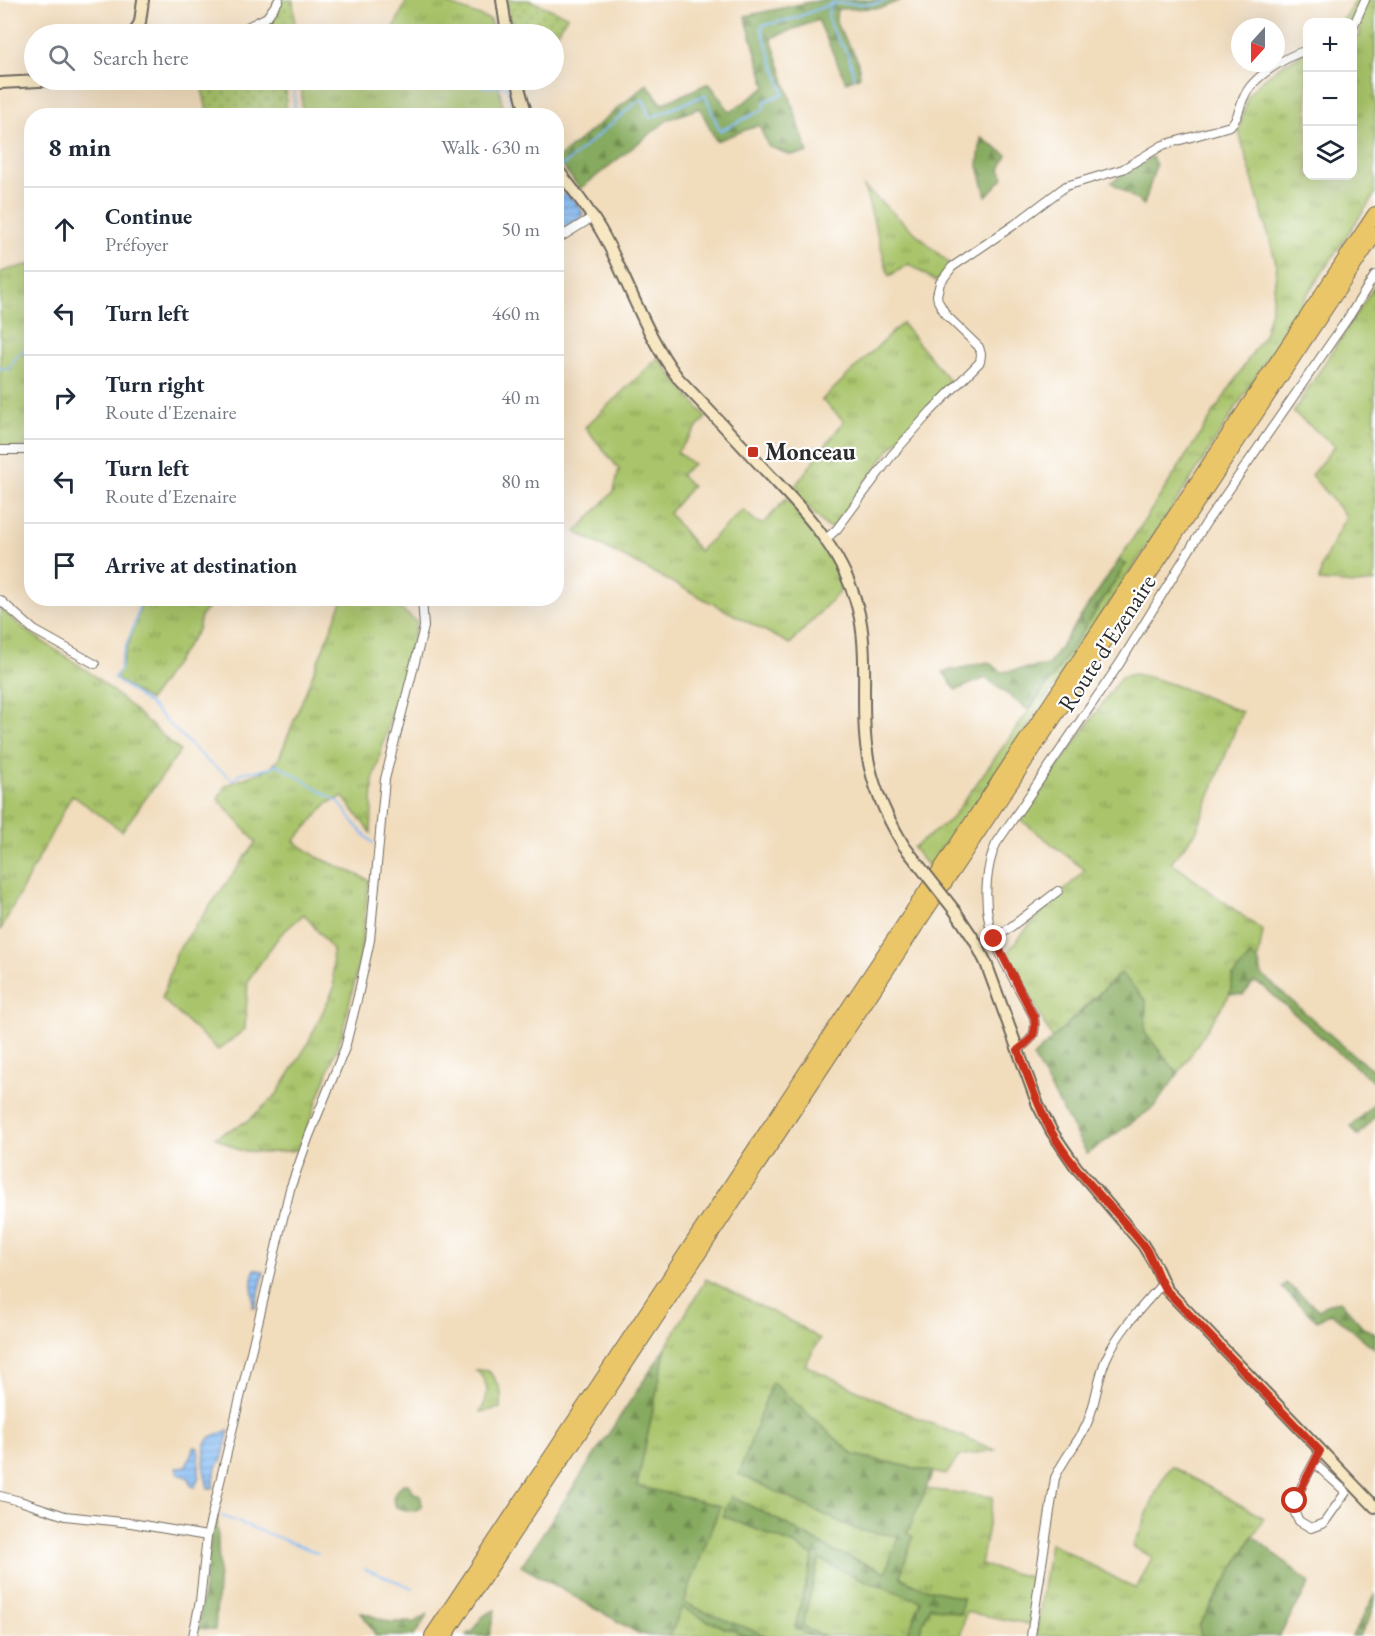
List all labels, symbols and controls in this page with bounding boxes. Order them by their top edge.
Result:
north arrow [1231,18,1285,72]
map controls [1303,18,1357,180]
button: + [1303,18,1357,72]
search box [24,24,564,90]
icon: search [45,41,78,74]
text: Search here [93,43,188,72]
button: − [1303,72,1357,126]
button: layers [1303,126,1357,180]
text: 8 min [48,130,111,164]
text: Walk · 630 m [441,134,540,160]
text: Continue [105,202,192,231]
icon: ahead [48,213,81,246]
text: 50 m [501,216,540,242]
text: Préfoyer [105,231,169,257]
icon: left [48,297,81,330]
text: Turn left [105,299,189,328]
text: 460 m [492,300,540,326]
text: Turn right [105,370,204,399]
icon: right [48,381,81,414]
text: 40 m [501,384,540,410]
text: Route d'Ezenaire [105,399,236,425]
place label: Monceau [765,436,856,467]
marker: Monceau [746,445,760,459]
text: Turn left [105,454,189,483]
icon: left [48,465,81,498]
text: 80 m [501,468,540,494]
text: Route d'Ezenaire [105,483,236,509]
icon: arrive [48,549,81,582]
text: Arrive at destination [105,551,297,580]
street label: Route d'Ezenaire [1051,568,1163,717]
route end [980,925,1006,951]
route start [1281,1487,1307,1513]

